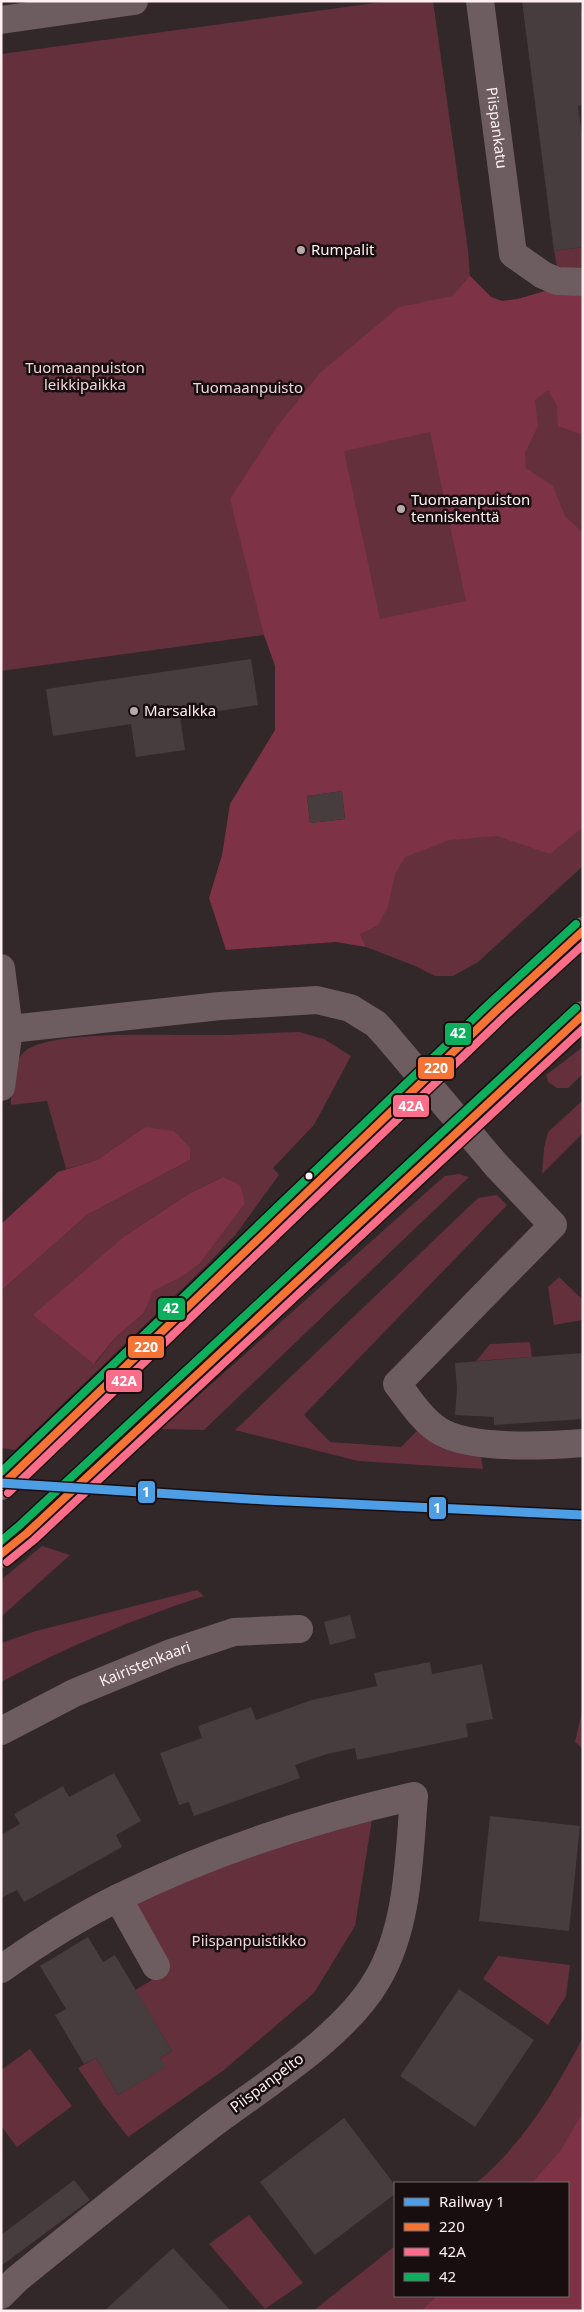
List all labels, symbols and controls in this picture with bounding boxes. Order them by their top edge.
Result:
street label: Piispankatu [482,86,513,170]
place label: Rumpalit [311,239,375,259]
marker: Rumpalit [295,244,307,256]
park label: Tuomaanpuiston leikkipaikka [25,357,145,394]
park label: Tuomaanpuisto [193,377,303,397]
place label: Tuomaanpuiston tenniskenttä [411,489,530,526]
marker: Tuomaanpuiston tenniskenttä [395,503,407,515]
place label: Marsalkka [144,700,216,720]
marker: Marsalkka [128,705,140,717]
line badge: 42 [444,1022,472,1046]
text: 42 [450,1023,466,1042]
line badge: 220 [417,1056,455,1080]
text: 220 [424,1058,448,1077]
line badge: 42A [392,1094,430,1118]
text: 42A [398,1096,424,1115]
unlabelled marker [304,1171,314,1181]
line badge: 42 [157,1297,186,1321]
text: 42 [163,1298,179,1317]
line badge: 220 [127,1335,165,1359]
text: 220 [134,1337,158,1356]
line badge: 42A [105,1369,143,1393]
text: 42A [111,1371,137,1390]
line badge: 1 [137,1480,156,1504]
text: 1 [142,1482,150,1501]
line badge: 1 [428,1496,447,1520]
text: 1 [433,1498,441,1517]
street label: Kairistenkaari [96,1636,193,1691]
park label: Piispanpuistikko [192,1930,306,1950]
street label: Piispanpelto [226,2048,307,2116]
legend [394,2182,569,2297]
text: Railway 1 [439,2191,505,2211]
text: 220 [439,2216,465,2236]
text: 42A [439,2241,466,2261]
text: 42 [439,2266,456,2286]

